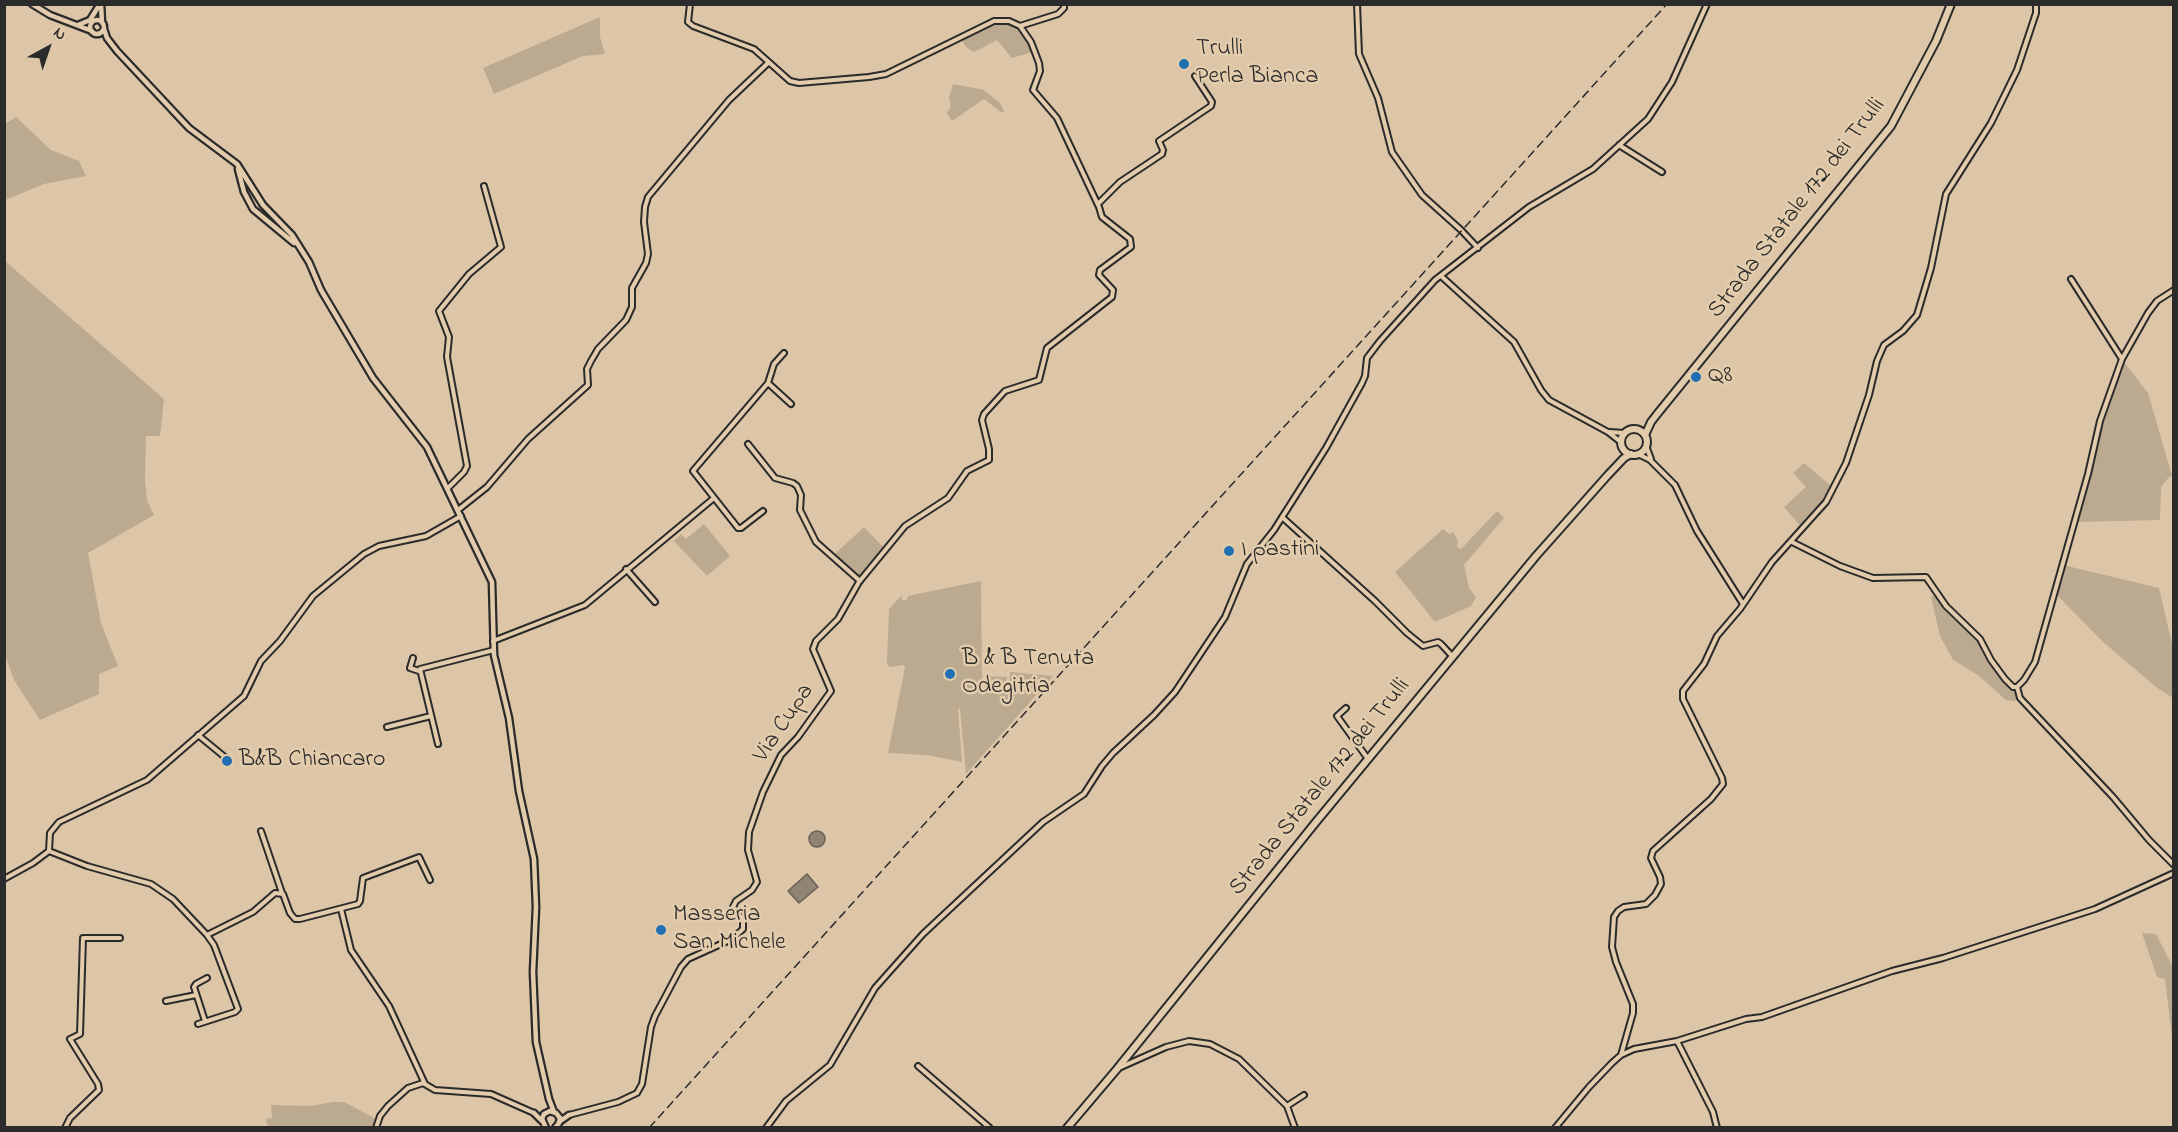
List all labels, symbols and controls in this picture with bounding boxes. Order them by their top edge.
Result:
north arrow [18,18,78,78]
text: N [48,22,71,47]
place label: Trulli Perla Bianca [1196,36,1319,92]
marker: Trulli Perla Bianca [1177,57,1191,71]
street label: Strada Statale 172 dei Trulli [1703,93,1893,325]
place label: Q8 [1708,363,1732,391]
marker: Q8 [1689,370,1703,384]
place label: I pastini [1241,537,1319,565]
marker: I pastini [1222,544,1236,558]
place label: B & B Tenuta Odegitria [962,646,1094,702]
marker: B & B Tenuta Odegitria [943,667,957,681]
street label: Strada Statale 172 dei Trulli [1224,673,1418,903]
street label: Via Cupa [748,679,822,769]
place label: B&B Chiancaro [239,747,385,775]
marker: B&B Chiancaro [220,754,234,768]
place label: Masseria San Michele [673,902,786,958]
marker: Masseria San Michele [654,923,668,937]

